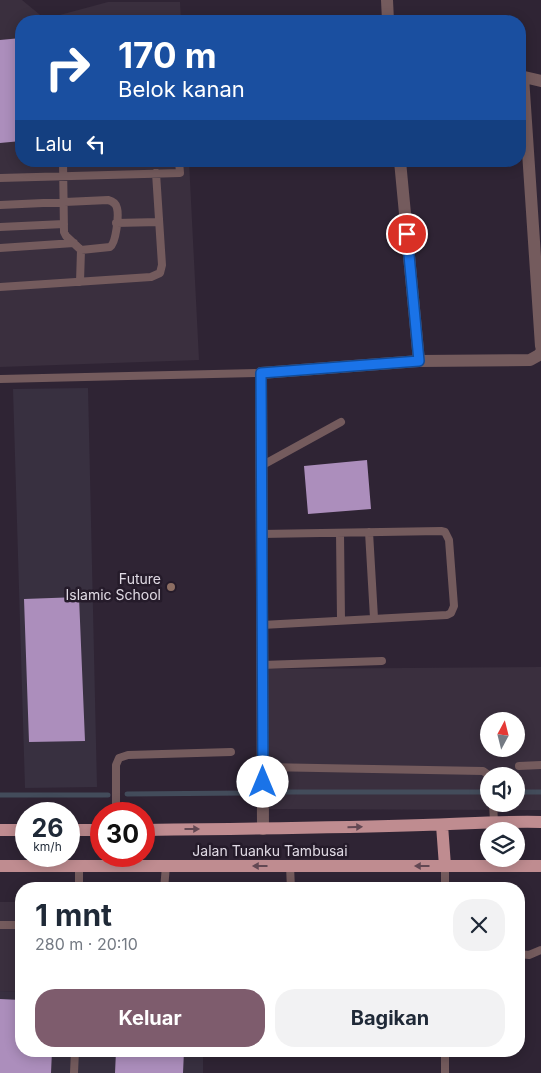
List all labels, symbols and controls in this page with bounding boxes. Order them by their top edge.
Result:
text: 170 m [118,34,217,76]
icon: right [35,35,100,100]
text: Belok kanan [118,76,245,102]
icon: left [82,130,110,158]
text: Lalu [35,133,72,156]
pin [386,213,428,255]
icon: arrive [393,220,421,248]
place label: Future Islamic School [66,570,161,603]
marker: Future Islamic School [165,581,177,593]
north arrow [480,712,525,758]
map controls [480,712,525,867]
position arrow [236,755,288,807]
button: sound [480,767,525,812]
speed limit sign: 30 [90,802,155,867]
text: 26 [32,813,63,843]
button: layers [480,822,525,867]
one-way arrow [347,823,363,831]
one-way arrow [185,825,201,833]
text: km/h [33,839,62,854]
street label: Jalan Tuanku Tambusai [192,842,348,859]
one-way arrow [252,862,268,870]
one-way arrow [414,862,430,870]
text: 1 mnt [35,897,112,933]
button: close [453,899,505,951]
text: 280 m · 20:10 [35,934,138,954]
button: Keluar [35,989,265,1047]
button: Bagikan [275,989,505,1047]

